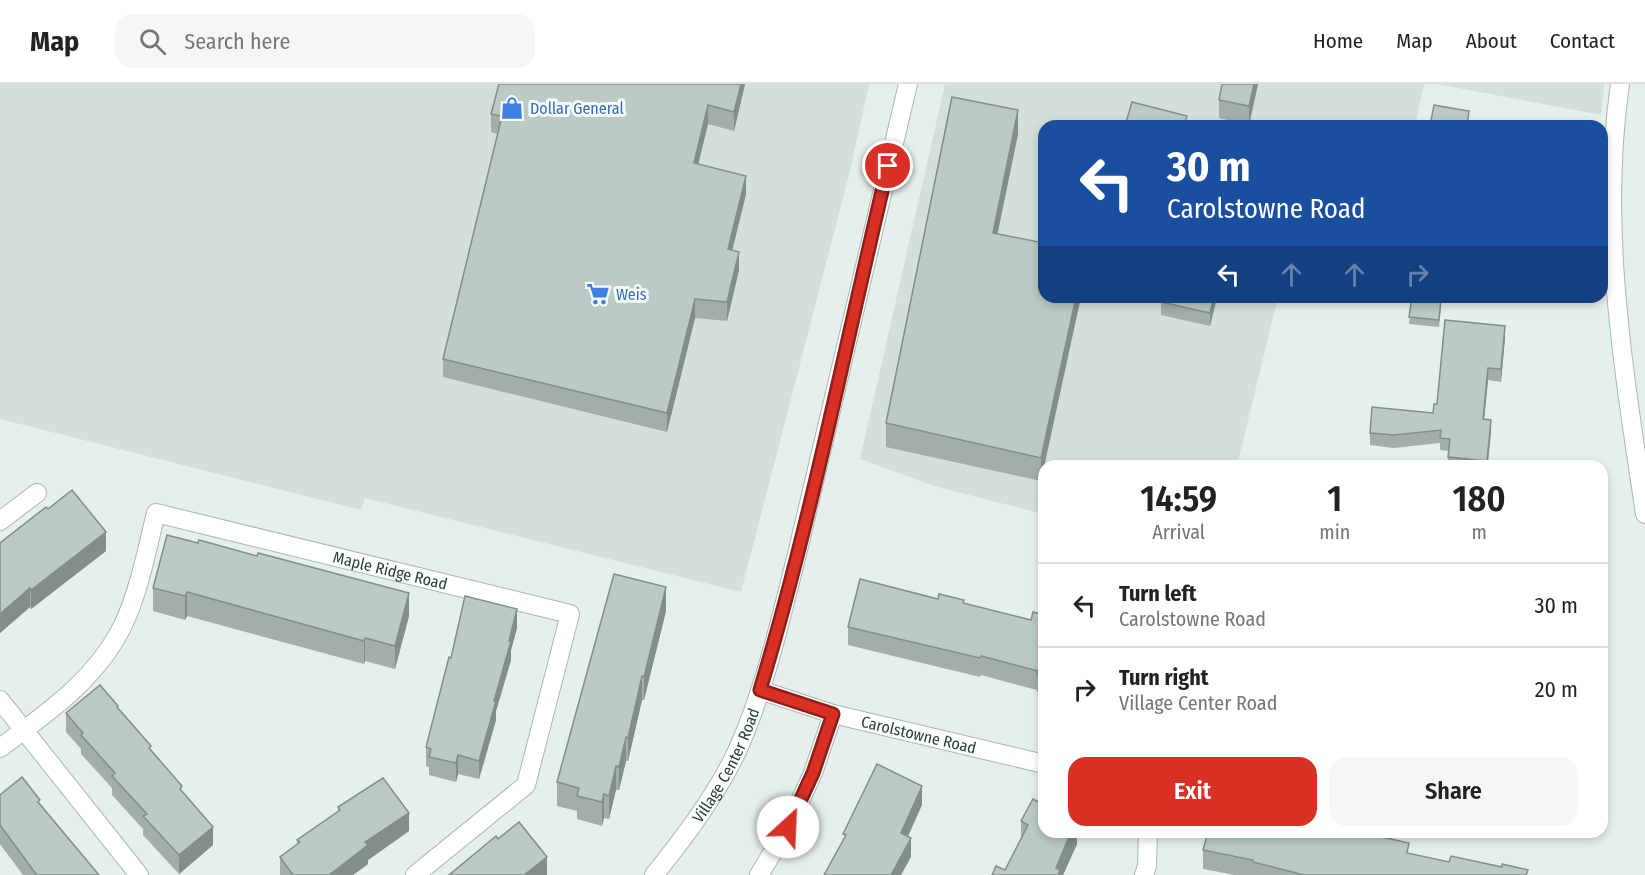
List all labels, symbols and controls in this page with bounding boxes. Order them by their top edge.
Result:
search box [115,14,535,68]
text: Map [30,25,79,58]
icon: search [136,25,169,58]
text: Search here [184,28,290,55]
text: Home [1313,28,1363,54]
text: Map [1396,28,1433,54]
text: About [1466,28,1517,54]
text: Contact [1550,28,1615,54]
shop icon: Dollar General [499,95,525,121]
place label: Dollar General [530,99,624,118]
pin [862,140,913,191]
text: 30 m [1167,142,1251,192]
icon: left [1068,144,1146,222]
icon: arrive [871,149,904,182]
text: Carolstowne Road [1167,193,1365,225]
icon: left [1212,258,1245,291]
icon: ahead [1275,258,1308,291]
icon: ahead [1338,258,1371,291]
icon: right [1401,258,1434,291]
supermarket icon: Weis [585,281,611,307]
place label: Weis [616,285,647,304]
text: 14:59 [1140,477,1217,521]
text: 1 [1327,477,1342,521]
text: 180 [1453,477,1506,521]
text: Arrival [1152,520,1205,544]
text: min [1319,520,1350,544]
text: m [1471,520,1487,544]
street label: Maple Ridge Road [331,547,449,593]
text: Turn left [1119,580,1197,607]
icon: left [1068,589,1101,622]
text: 30 m [1535,592,1578,619]
text: Carolstowne Road [1119,607,1266,631]
text: Turn right [1119,664,1208,691]
icon: right [1068,673,1101,706]
text: 20 m [1535,676,1578,703]
text: Village Center Road [1119,691,1277,715]
street label: Village Center Road [688,705,763,826]
street label: Carolstowne Road [859,712,978,757]
button: Exit [1068,757,1317,826]
button: Share [1329,757,1578,826]
position arrow [756,795,820,859]

